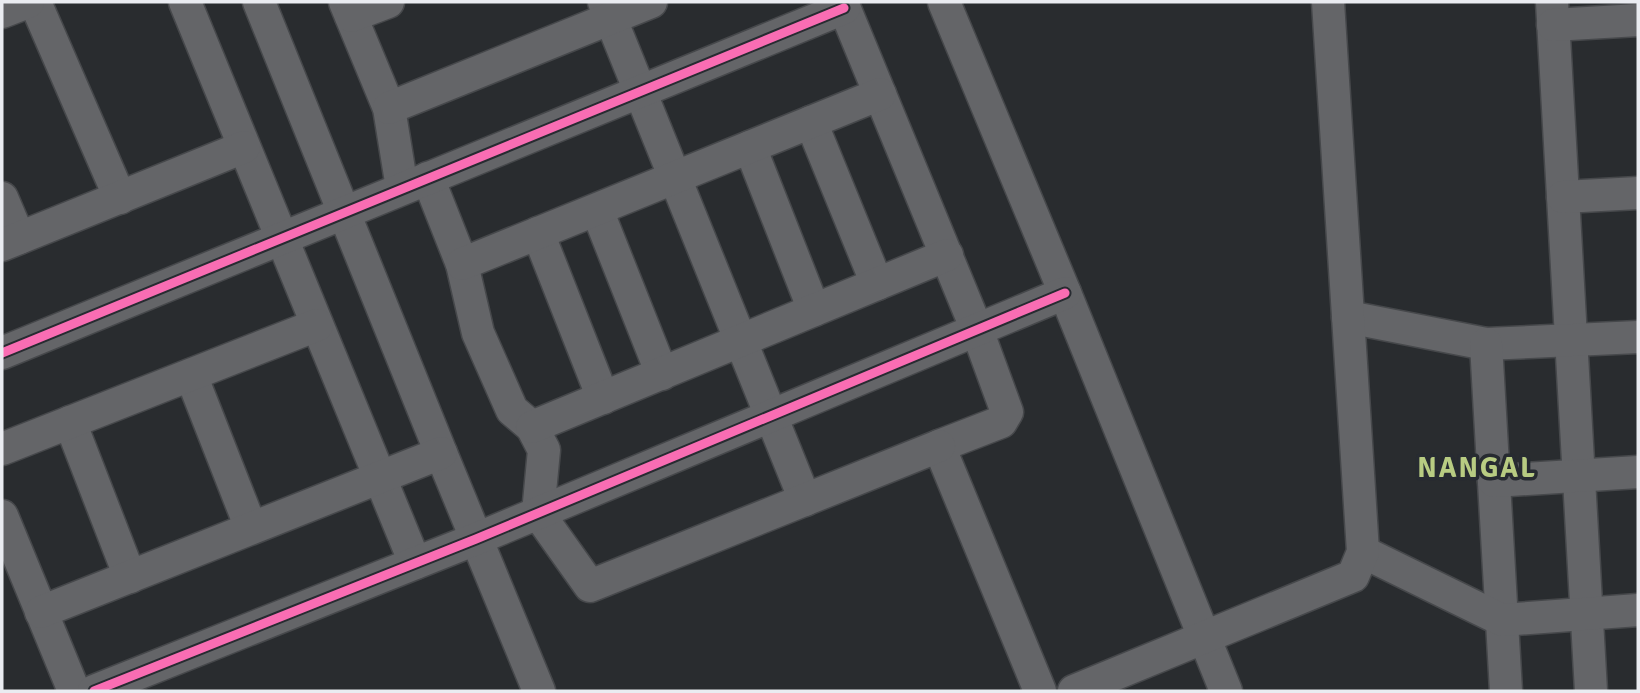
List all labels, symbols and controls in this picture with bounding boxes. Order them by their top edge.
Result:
district label: NANGAL [1417,451,1537,485]

